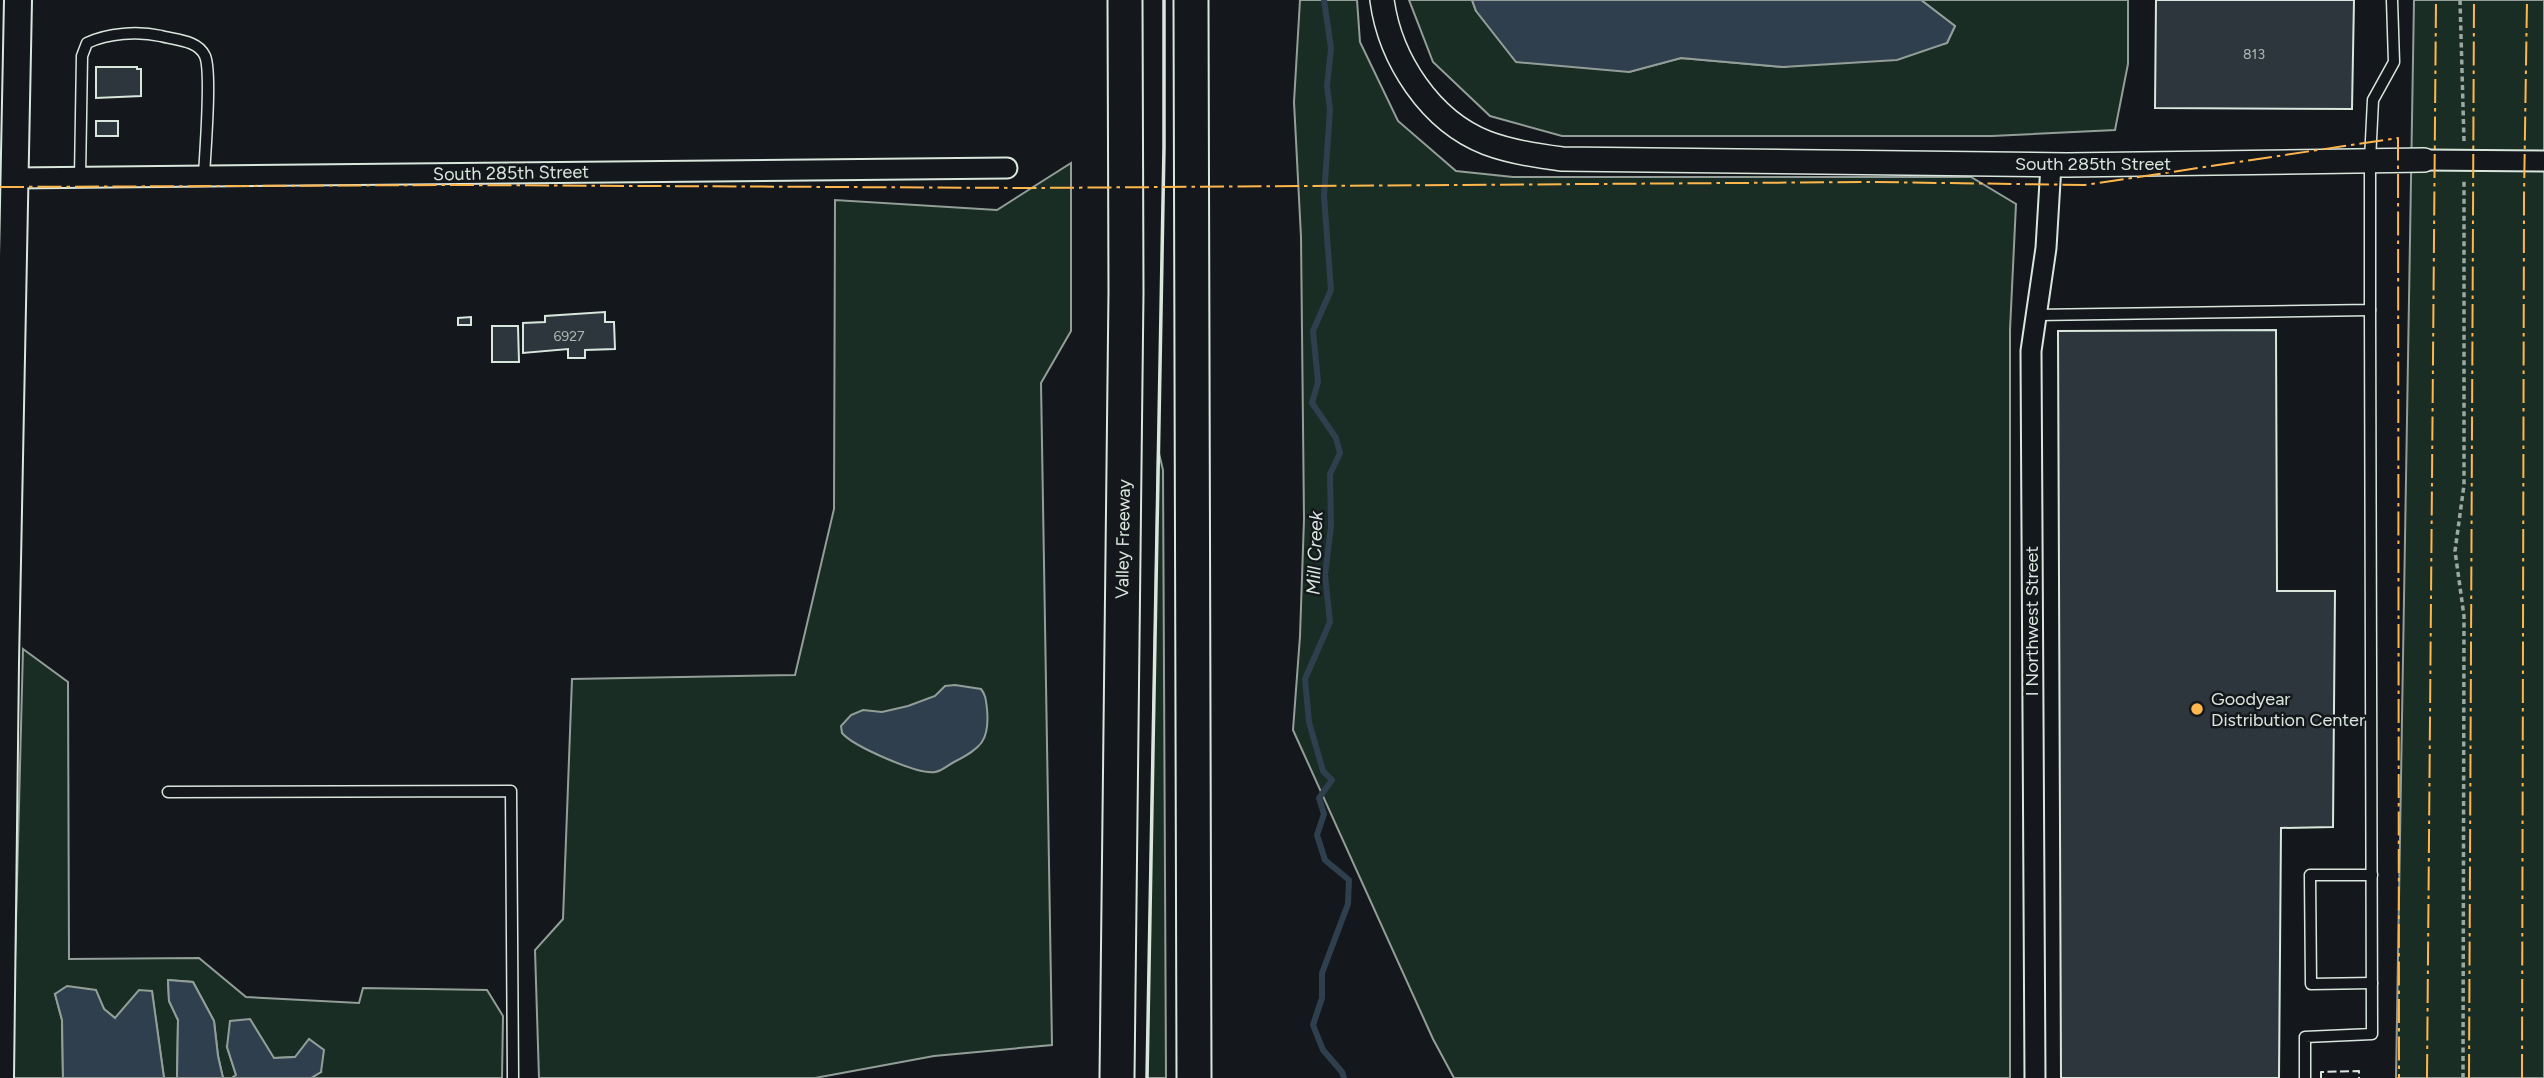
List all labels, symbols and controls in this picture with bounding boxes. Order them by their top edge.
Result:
house number: 813 [2243,46,2265,63]
street label: South 285th Street [2015,153,2171,175]
street label: South 285th Street [433,161,589,185]
house number: 6927 [553,328,585,345]
street label: Valley Freeway [1111,478,1135,599]
water label: Mill Creek [1302,510,1327,595]
street label: I Northwest Street [2021,546,2043,696]
place label: Goodyear Distribution Center [2211,688,2365,731]
marker: Goodyear Distribution Center [2189,701,2205,717]

